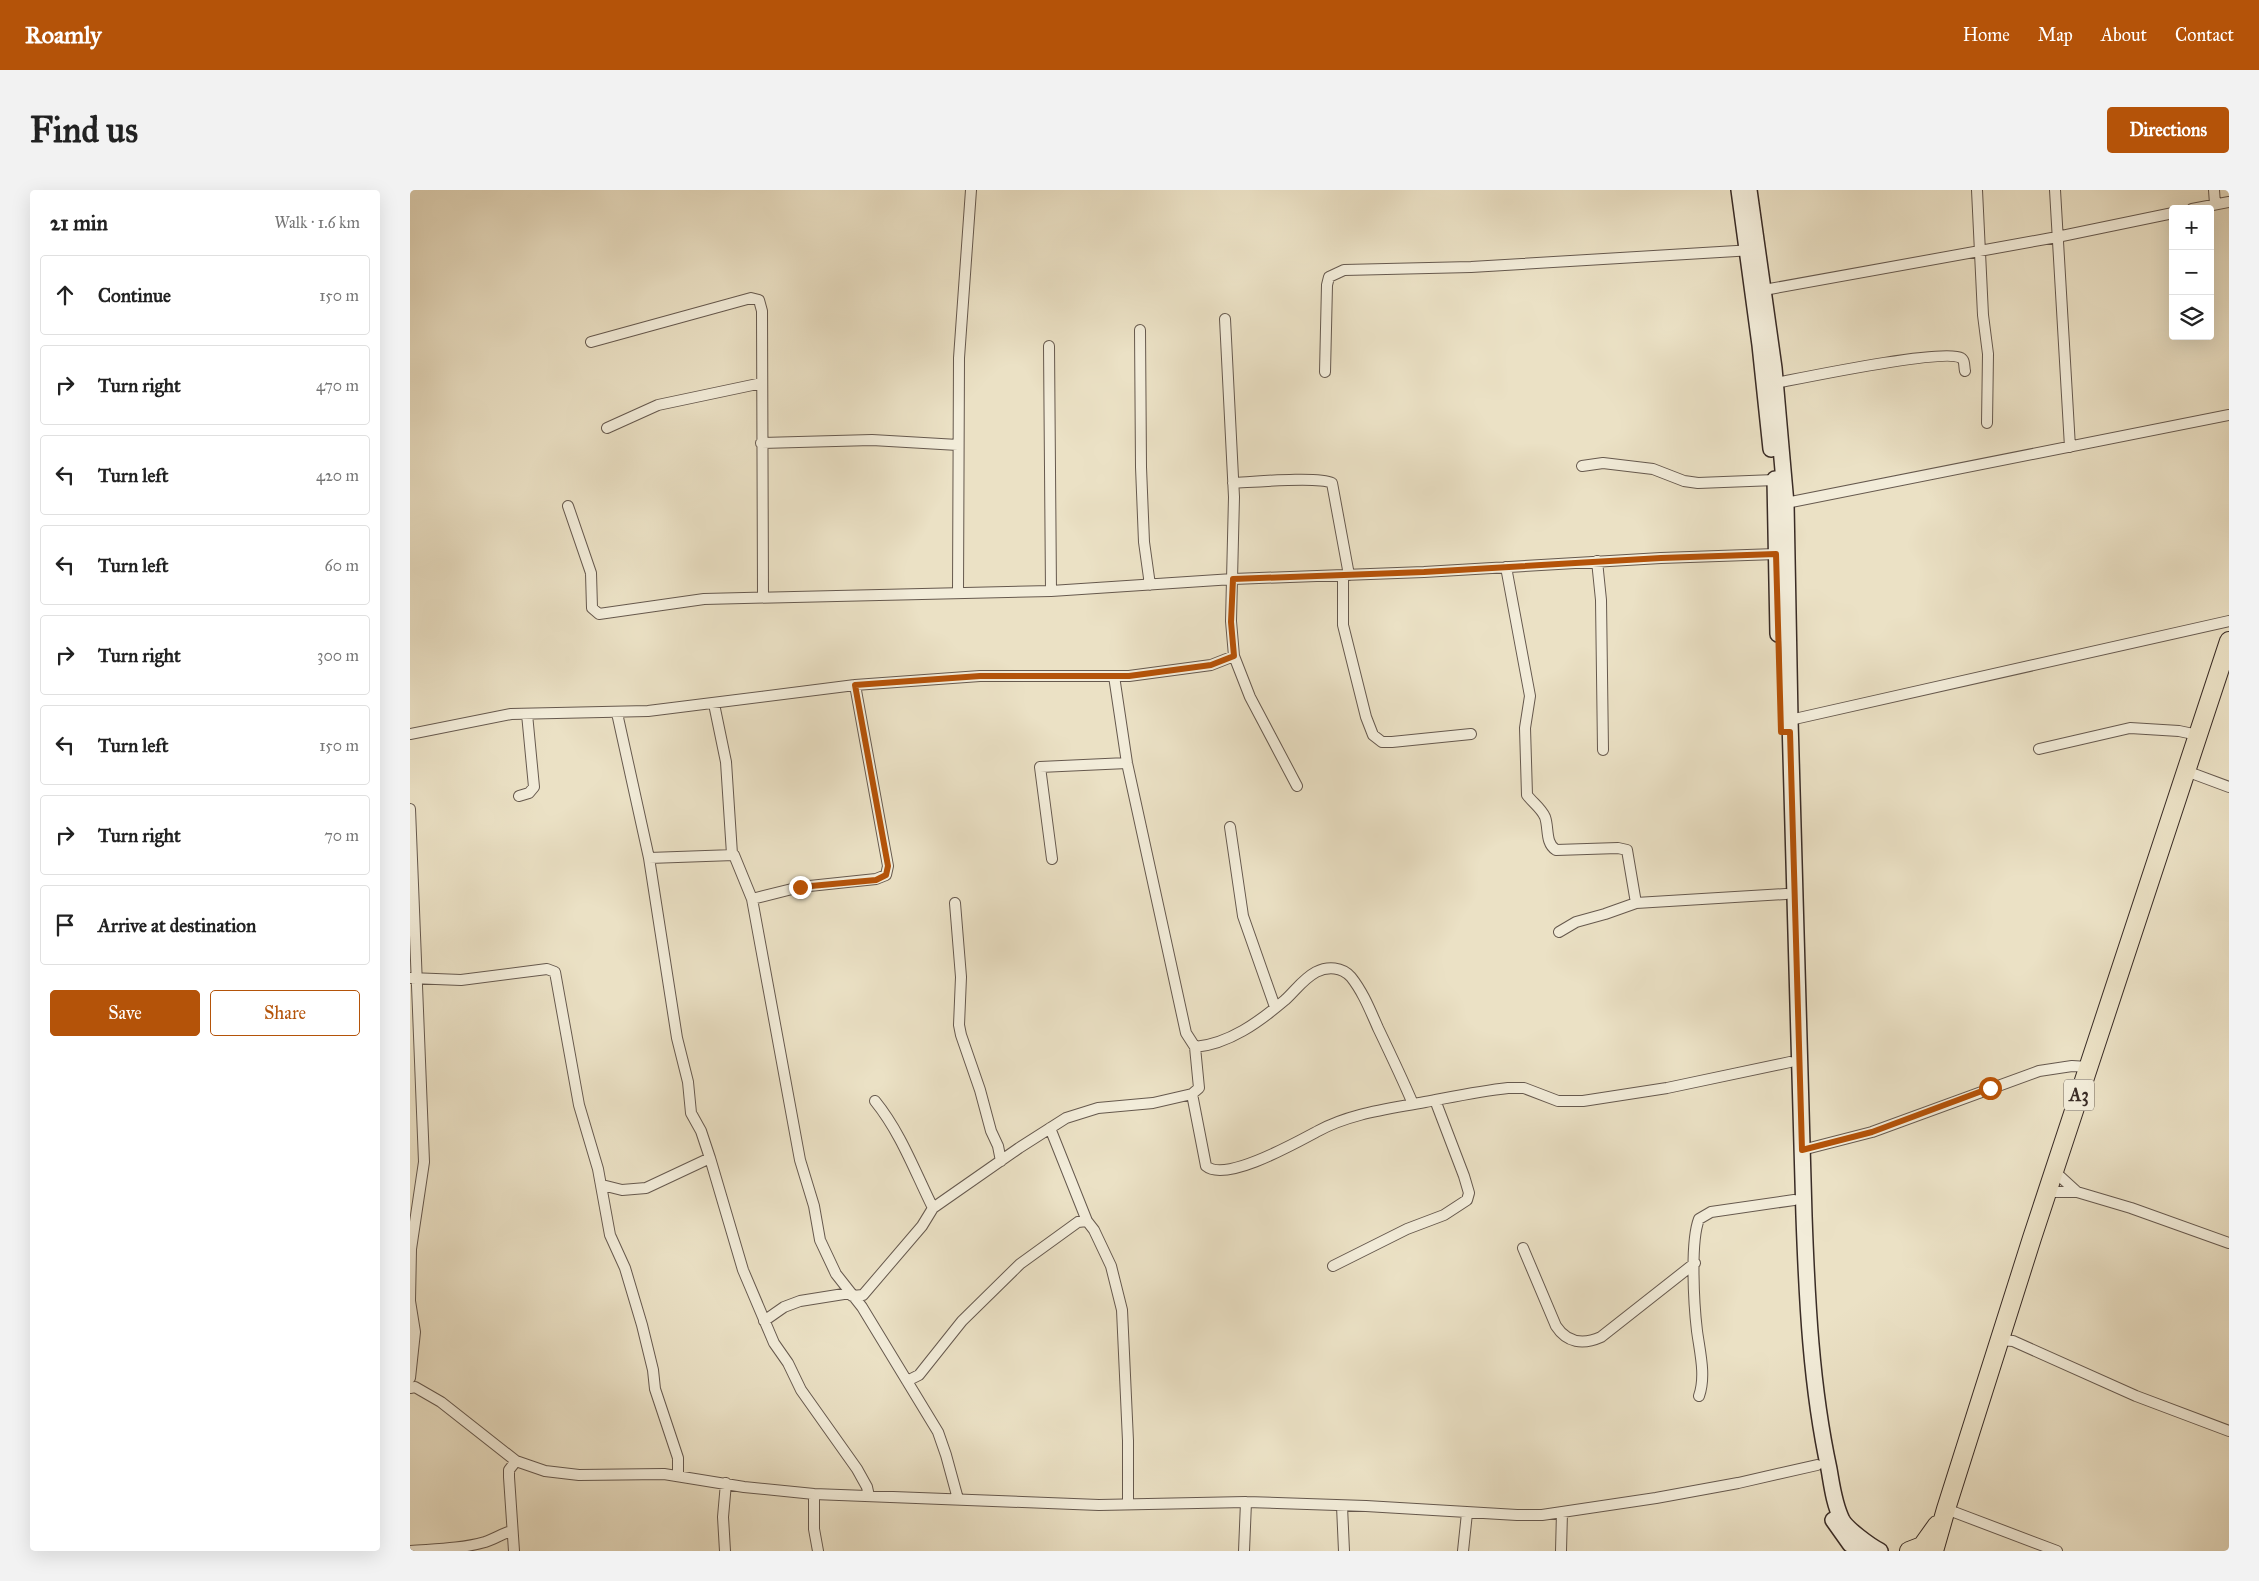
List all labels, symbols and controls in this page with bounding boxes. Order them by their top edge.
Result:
text: Roamly [25,20,102,50]
text: Home [1963,24,2010,46]
text: Map [2038,24,2073,46]
text: About [2101,24,2147,46]
text: Contact [2175,24,2234,46]
button: Directions [2107,107,2229,153]
text: Find us [30,109,138,152]
map controls [2169,205,2214,340]
button: + [2169,205,2214,250]
text: 21 min [50,210,108,236]
text: Walk · 1.6 km [275,213,360,232]
button: − [2169,250,2214,295]
icon: ahead [51,281,79,309]
text: Continue [98,284,171,307]
text: 150 m [319,286,359,305]
button: layers [2169,295,2214,340]
icon: right [51,371,79,399]
text: Turn right [98,374,181,397]
text: 470 m [316,376,359,395]
icon: left [51,461,79,489]
text: Turn left [98,464,168,487]
text: 420 m [316,466,359,485]
icon: left [51,551,79,579]
text: Turn left [98,554,168,577]
text: 60 m [325,556,359,575]
icon: right [51,641,79,669]
text: Turn right [98,644,181,667]
text: 300 m [317,646,359,665]
icon: left [51,731,79,759]
text: Turn left [98,734,168,757]
text: 150 m [319,736,359,755]
icon: right [51,821,79,849]
text: Turn right [98,824,181,847]
text: 70 m [324,826,359,845]
route end [789,876,812,899]
icon: arrive [51,911,79,939]
text: Arrive at destination [98,914,256,937]
button: Save [50,990,200,1036]
button: Share [210,990,360,1036]
route start [1979,1077,2002,1100]
road number: A3 [2064,1080,2094,1110]

